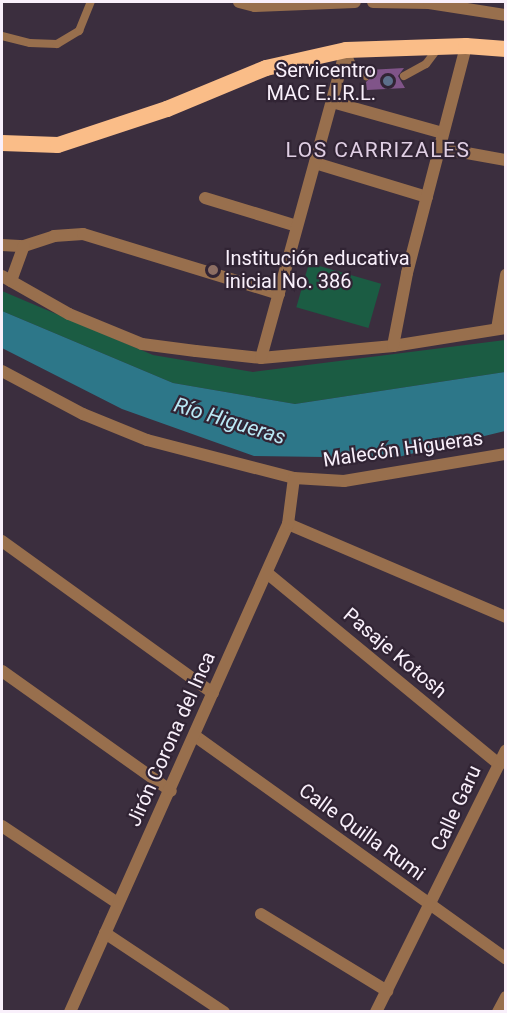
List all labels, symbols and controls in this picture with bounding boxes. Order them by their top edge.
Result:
place label: Servicentro MAC E.I.R.L. [266,58,376,105]
marker: Servicentro MAC E.I.R.L. [381,74,395,88]
district label: LOS CARRIZALES [286,137,470,163]
place label: Institución educativa inicial No. 386 [225,246,410,293]
marker: Institución educativa inicial No. 386 [206,263,220,277]
water label: Río Higueras [171,392,289,450]
street label: Malecón Higueras [321,426,485,472]
street label: Pasaje Kotosh [338,603,452,703]
street label: Jirón Corona del Inca [122,648,220,830]
street label: Calle Garu [426,761,486,855]
street label: Calle Quilla Rumi [294,778,430,886]

